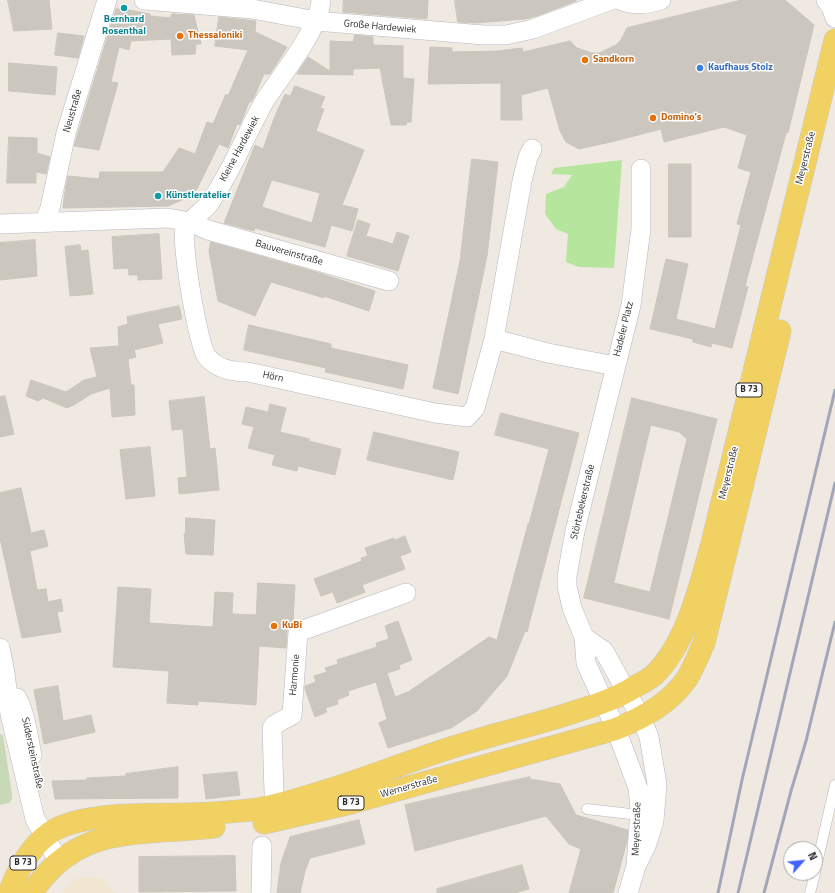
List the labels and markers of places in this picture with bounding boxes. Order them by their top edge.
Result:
marker: Bernhard Rosenthal [119,3,129,13]
place label: Bernhard Rosenthal [102,14,146,38]
place label: Thessaloniki [188,30,242,42]
marker: Thessaloniki [175,31,185,41]
place label: Sandkorn [593,54,634,66]
marker: Sandkorn [580,55,590,65]
place label: Kaufhaus Stolz [708,62,773,74]
marker: Kaufhaus Stolz [695,63,705,73]
place label: Domino's [661,112,702,124]
marker: Domino's [648,113,658,123]
place label: Künstleratelier [166,190,231,202]
marker: Künstleratelier [153,191,163,201]
place label: KuBi [282,620,302,632]
marker: KuBi [269,621,279,631]

